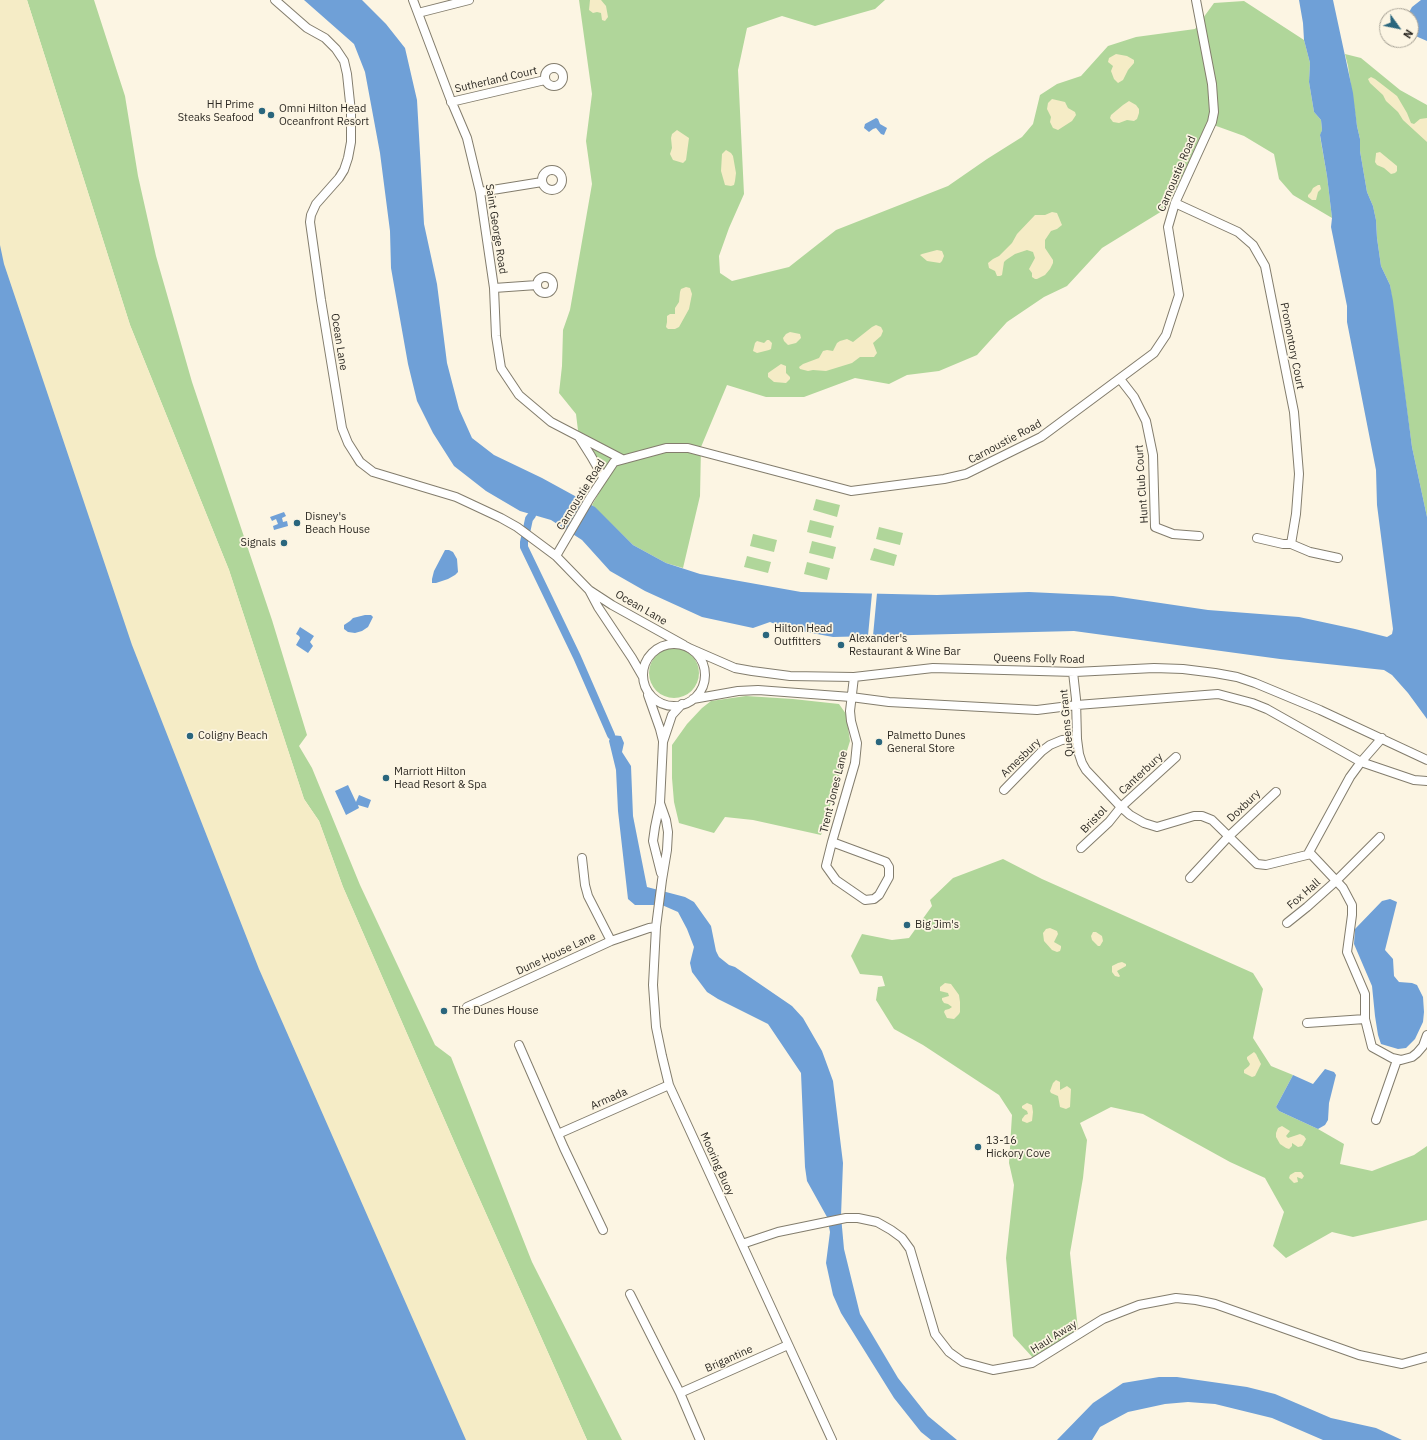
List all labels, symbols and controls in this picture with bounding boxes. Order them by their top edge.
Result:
north arrow [1379,8,1419,48]
text: N [1400,27,1416,41]
street label: Sutherland Court [454,64,538,96]
place label: HH Prime Steaks Seafood [178,98,254,124]
place label: Omni Hilton Head Oceanfront Resort [279,102,369,128]
marker: HH Prime Steaks Seafood [257,106,267,116]
marker: Omni Hilton Head Oceanfront Resort [266,110,276,120]
street label: Carnoustie Road [1155,134,1199,214]
street label: Saint George Road [482,183,510,275]
street label: Promontory Court [1277,302,1307,390]
street label: Ocean Lane [328,312,350,372]
street label: Carnoustie Road [966,417,1044,467]
street label: Hunt Club Court [1133,444,1151,524]
street label: Carnoustie Road [554,457,608,533]
place label: Disney's Beach House [305,510,370,536]
marker: Disney's Beach House [292,518,302,528]
place label: Signals [241,536,276,550]
marker: Signals [279,538,289,548]
street label: Ocean Lane [613,588,669,628]
place label: Hilton Head Outfitters [774,622,832,648]
marker: Hilton Head Outfitters [761,630,771,640]
place label: Alexander's Restaurant & Wine Bar [849,632,961,658]
marker: Alexander's Restaurant & Wine Bar [836,640,846,650]
street label: Queens Folly Road [993,652,1085,666]
street label: Queens Grant [1057,689,1077,757]
place label: Coligny Beach [198,729,268,743]
place label: Palmetto Dunes General Store [887,729,966,755]
marker: Coligny Beach [185,731,195,741]
street label: Amesbury [998,736,1044,780]
marker: Palmetto Dunes General Store [874,737,884,747]
street label: Trent Jones Lane [817,750,851,834]
street label: Canterbury [1116,750,1166,798]
place label: Marriott Hilton Head Resort & Spa [394,765,487,791]
marker: Marriott Hilton Head Resort & Spa [381,773,391,783]
street label: Doxbury [1225,787,1263,825]
street label: Bristol [1078,804,1110,836]
street label: Fox Hall [1285,876,1323,912]
place label: Big Jim's [915,918,959,932]
marker: Big Jim's [902,920,912,930]
street label: Dune House Lane [514,930,598,978]
place label: The Dunes House [452,1004,539,1018]
marker: The Dunes House [439,1006,449,1016]
street label: Armada [589,1085,629,1113]
street label: Mooring Buoy [697,1130,737,1198]
place label: 13-16 Hickory Cove [986,1134,1050,1160]
marker: 13-16 Hickory Cove [973,1142,983,1152]
street label: Haul Away [1028,1318,1080,1356]
street label: Brigantine [703,1343,755,1375]

